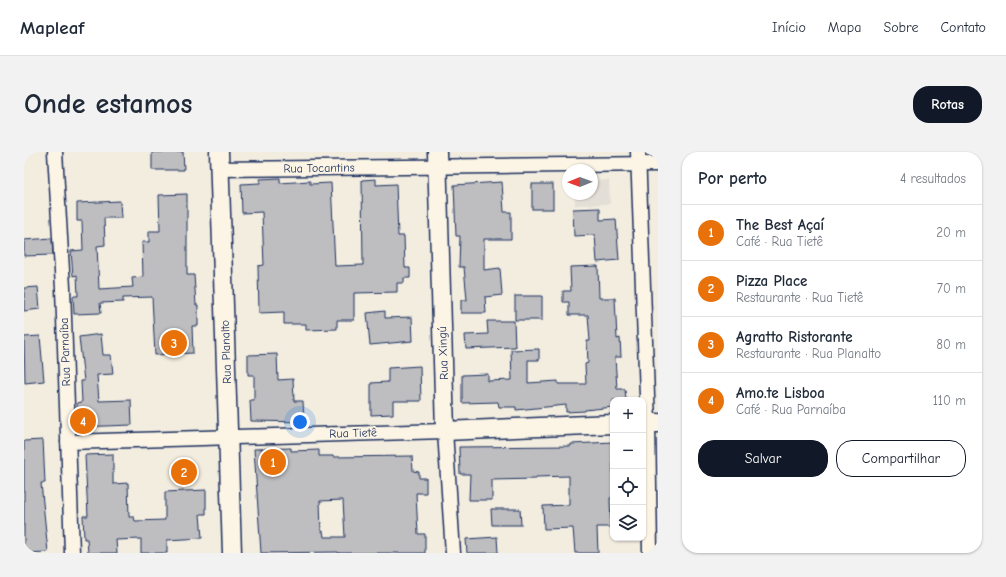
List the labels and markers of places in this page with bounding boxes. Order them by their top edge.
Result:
pin: 3 [161,328,187,358]
pin: 4 [70,406,96,436]
pin: 1 [260,447,286,477]
pin: 2 [171,457,197,487]

